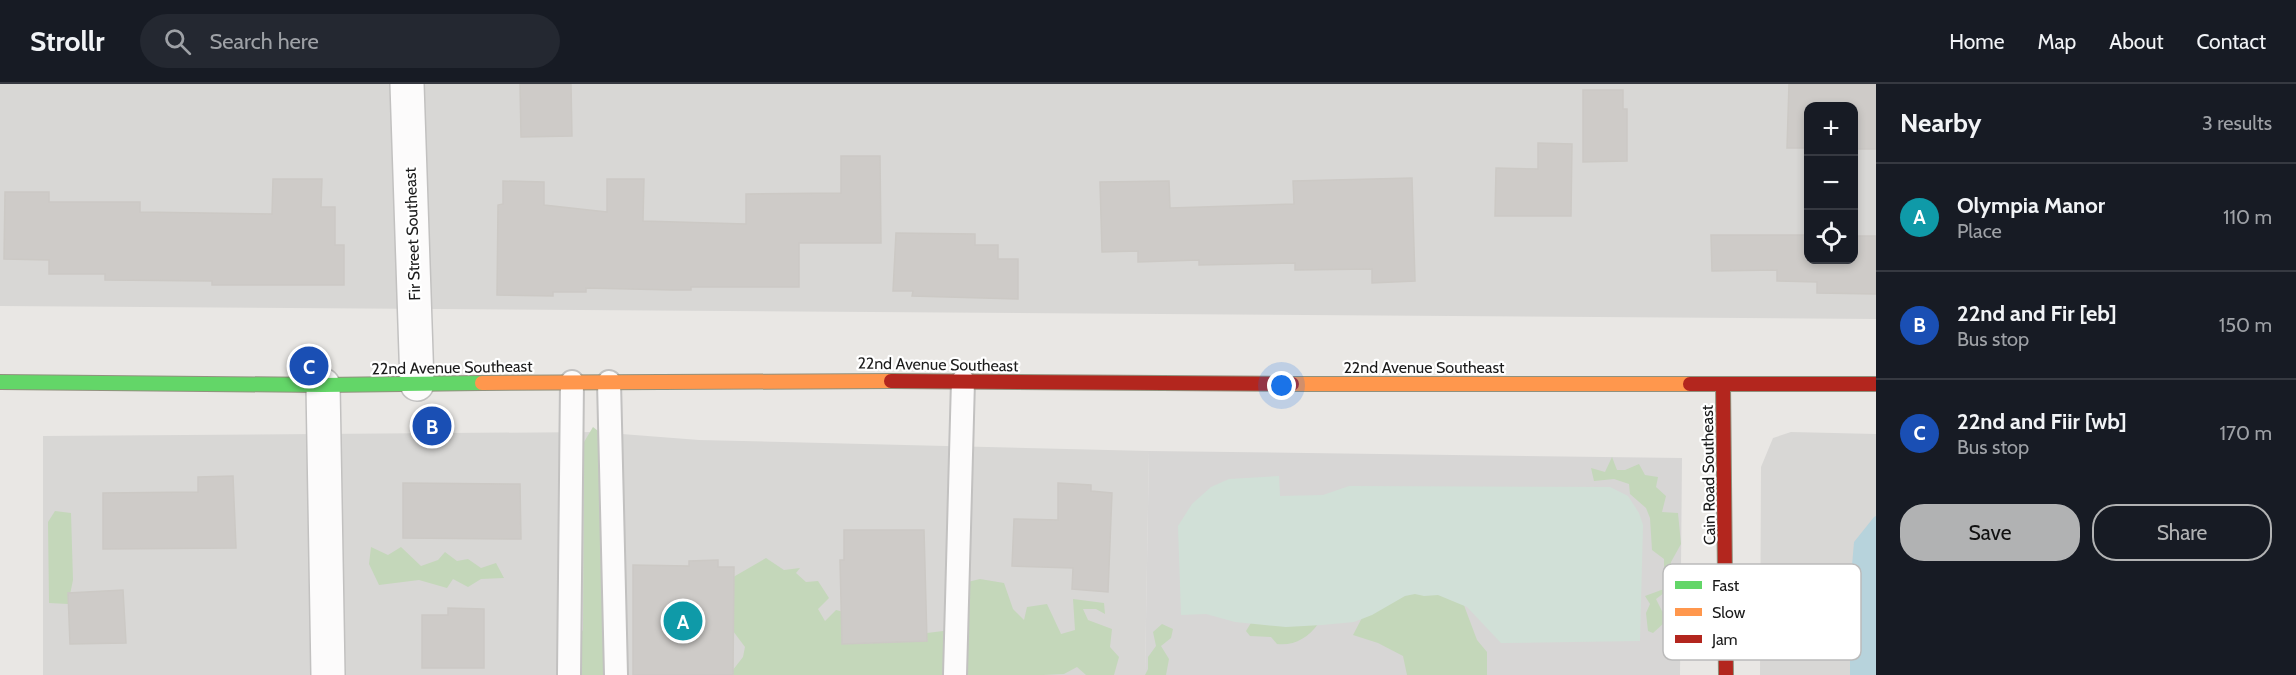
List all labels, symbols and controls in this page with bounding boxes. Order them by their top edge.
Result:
search box [140,14,560,68]
text: Strollr [30,24,104,58]
icon: search [161,25,194,58]
text: Search here [209,28,319,55]
text: Home [1949,29,2005,54]
text: Map [2038,29,2076,54]
text: About [2109,29,2163,54]
text: Contact [2196,29,2266,54]
map controls [1804,102,1858,264]
button: + [1804,102,1858,156]
text: Nearby [1900,107,1981,139]
text: 3 results [2202,111,2272,135]
button: − [1804,156,1858,210]
street label: Fir Street Southeast [401,166,424,301]
text: Olympia Manor [1957,192,2105,219]
text: A [1913,205,1926,229]
text: 110 m [2223,205,2272,229]
button: locate [1804,210,1858,264]
text: Place [1957,219,2002,243]
text: 22nd and Fir [eb] [1957,300,2117,327]
text: B [1913,313,1926,337]
text: 150 m [2219,313,2272,337]
text: Bus stop [1957,327,2029,351]
pin: C [290,344,328,388]
street label: 22nd Avenue Southeast [857,354,1019,375]
street label: 22nd Avenue Southeast [371,357,533,378]
street label: 22nd Avenue Southeast [1343,358,1505,377]
your location [1267,371,1296,400]
pin: B [412,404,452,448]
street label: Cain Road Southeast [1698,404,1719,545]
text: 22nd and Fiir [wb] [1957,408,2127,435]
text: C [1913,421,1926,445]
text: 170 m [2220,421,2272,445]
text: Bus stop [1957,435,2029,459]
button: Save [1900,504,2080,561]
button: Share [2092,504,2272,561]
legend [1663,564,1861,660]
text: Fast [1712,576,1740,595]
pin: A [664,598,702,644]
text: Slow [1712,603,1746,622]
text: Jam [1711,630,1738,649]

